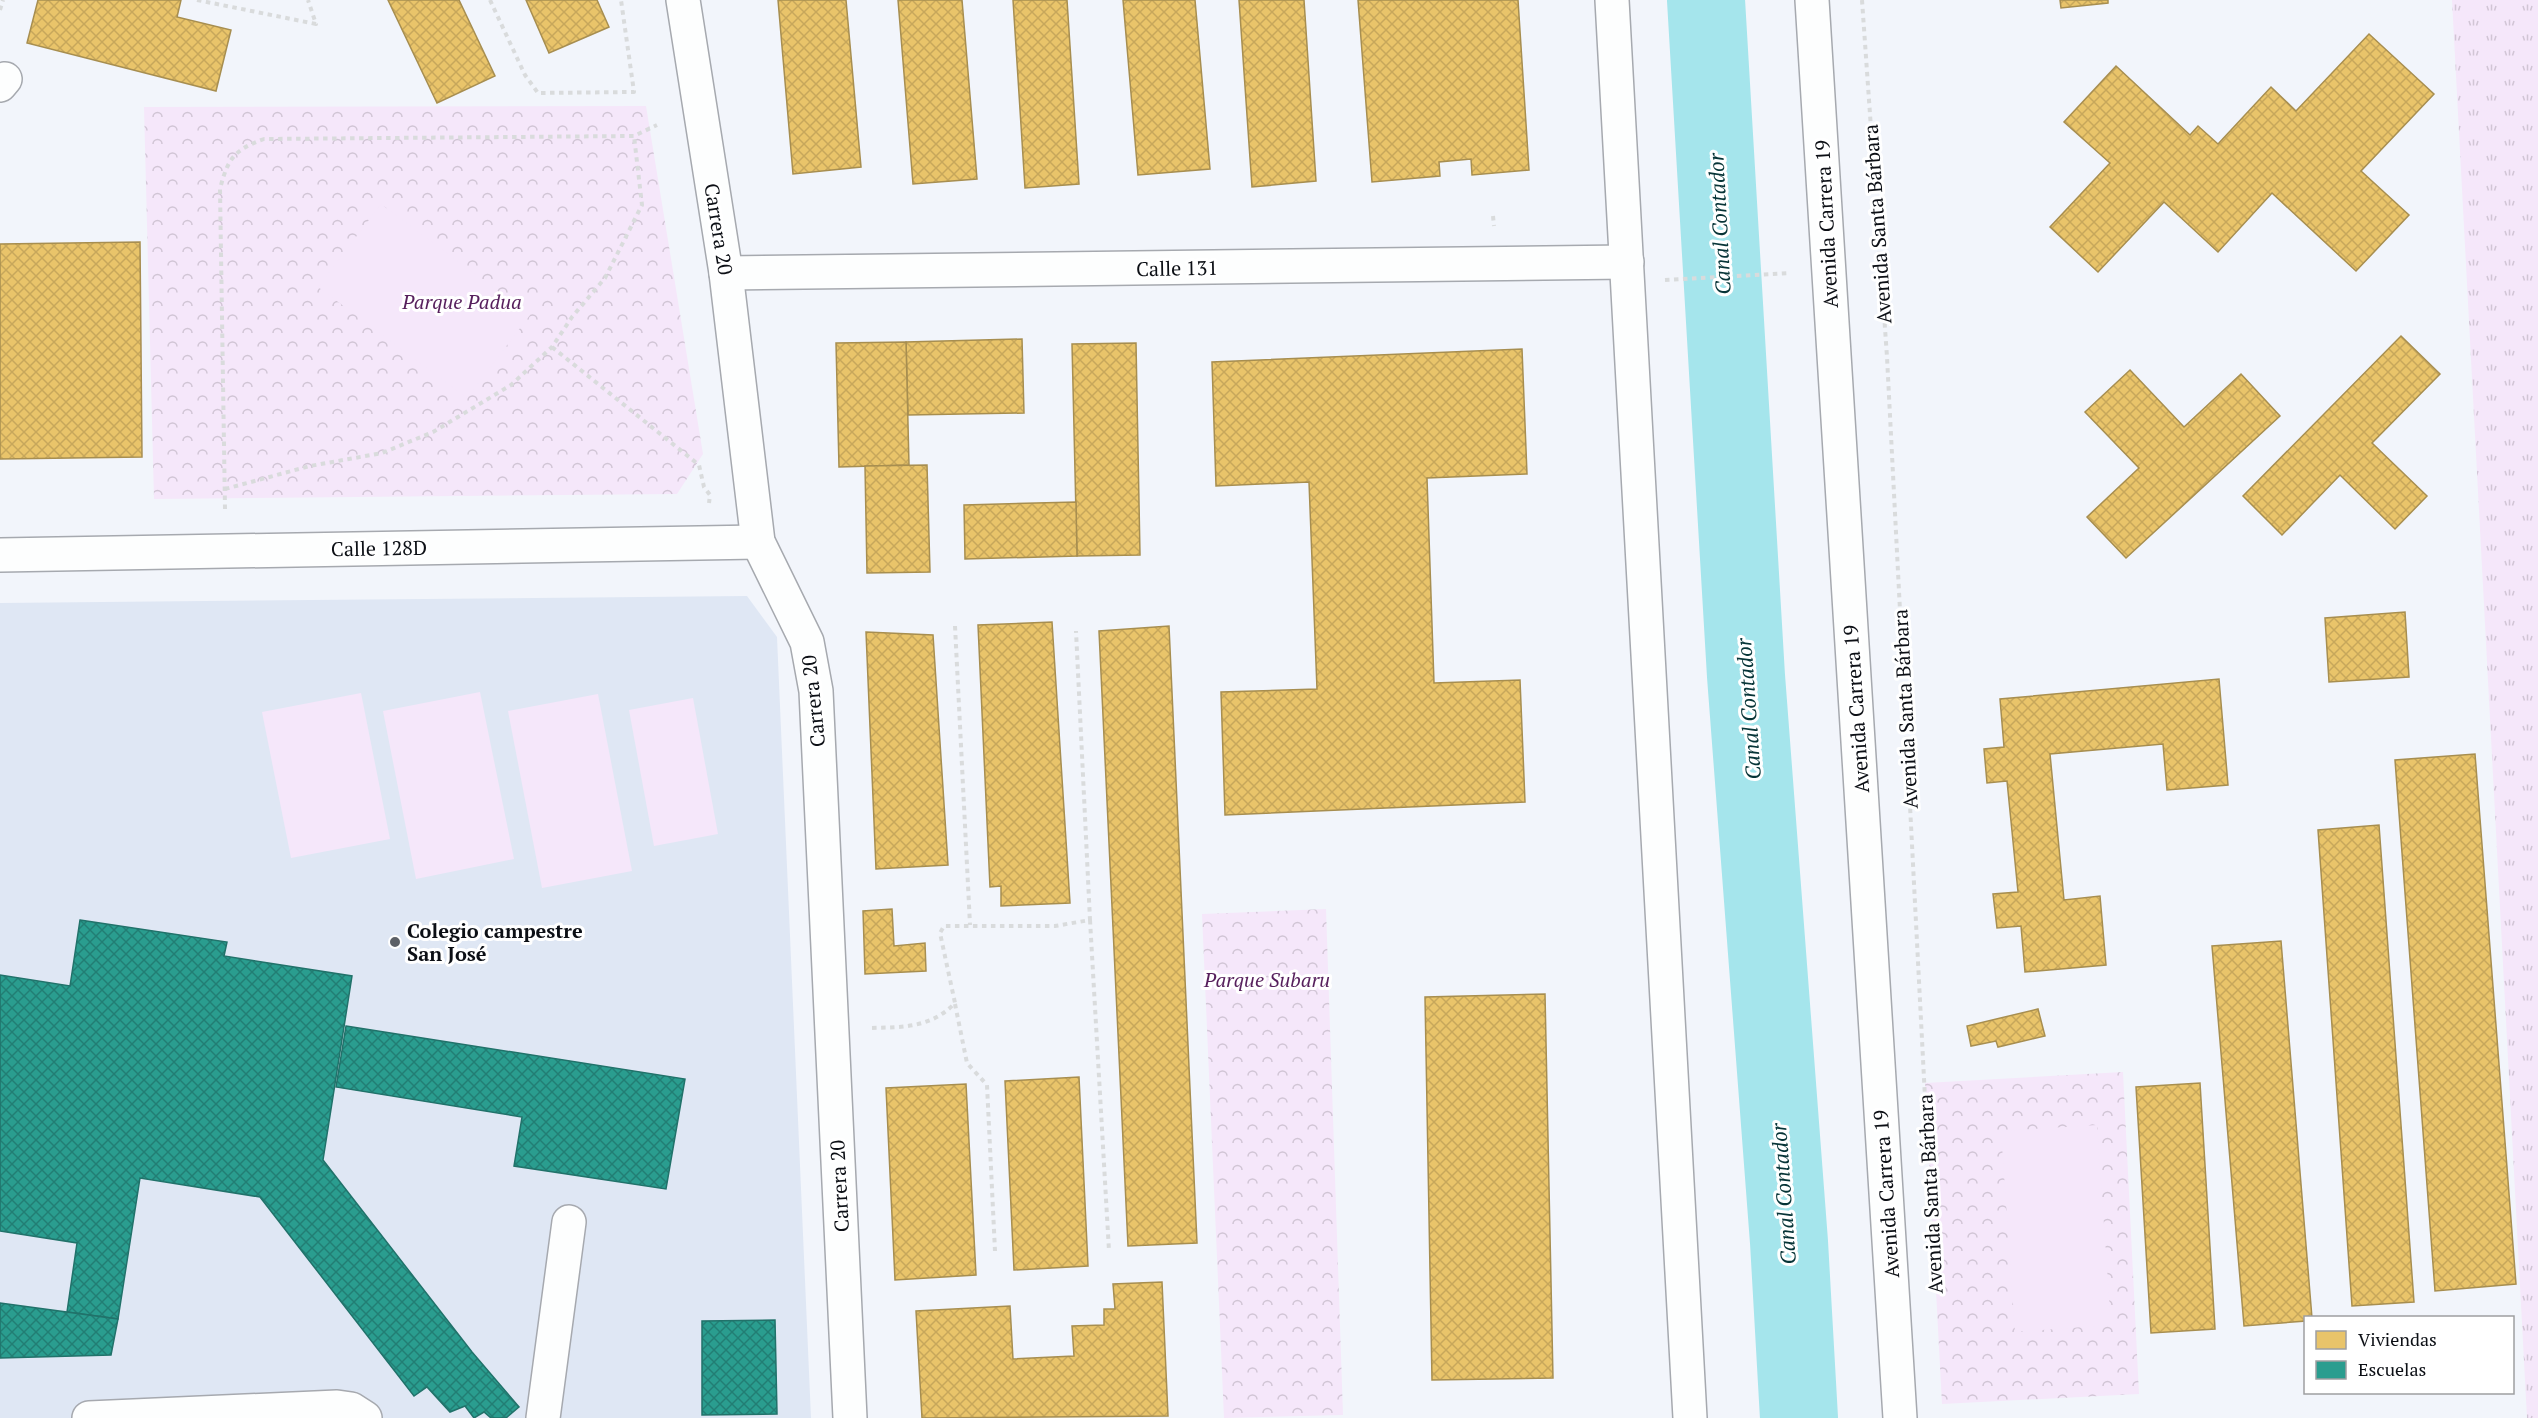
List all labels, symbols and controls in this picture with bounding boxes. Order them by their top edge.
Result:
street label: Avenida Santa Bárbara [1857,123,1897,325]
street label: Avenida Carrera 19 [1808,139,1844,309]
water label: Canal Contador [1701,152,1737,295]
street label: Carrera 20 [698,181,740,277]
street label: Calle 131 [1136,254,1218,282]
park label: Parque Padua [401,288,522,315]
street label: Calle 128D [331,534,427,562]
street label: Avenida Santa Bárbara [1886,608,1924,810]
street label: Avenida Carrera 19 [1837,624,1875,794]
water label: Canal Contador [1729,637,1767,781]
street label: Carrera 20 [795,654,831,748]
place label: Colegio campestre San José [407,917,583,967]
marker: Colegio campestre San José [388,935,402,949]
park label: Parque Subaru [1203,966,1330,993]
street label: Avenida Santa Bárbara [1911,1093,1949,1295]
street label: Avenida Carrera 19 [1867,1109,1905,1279]
water label: Canal Contador [1764,1122,1802,1266]
street label: Carrera 20 [823,1139,855,1233]
legend [2304,1316,2514,1394]
text: Viviendas [2358,1327,2437,1351]
text: Escuelas [2358,1357,2426,1381]

